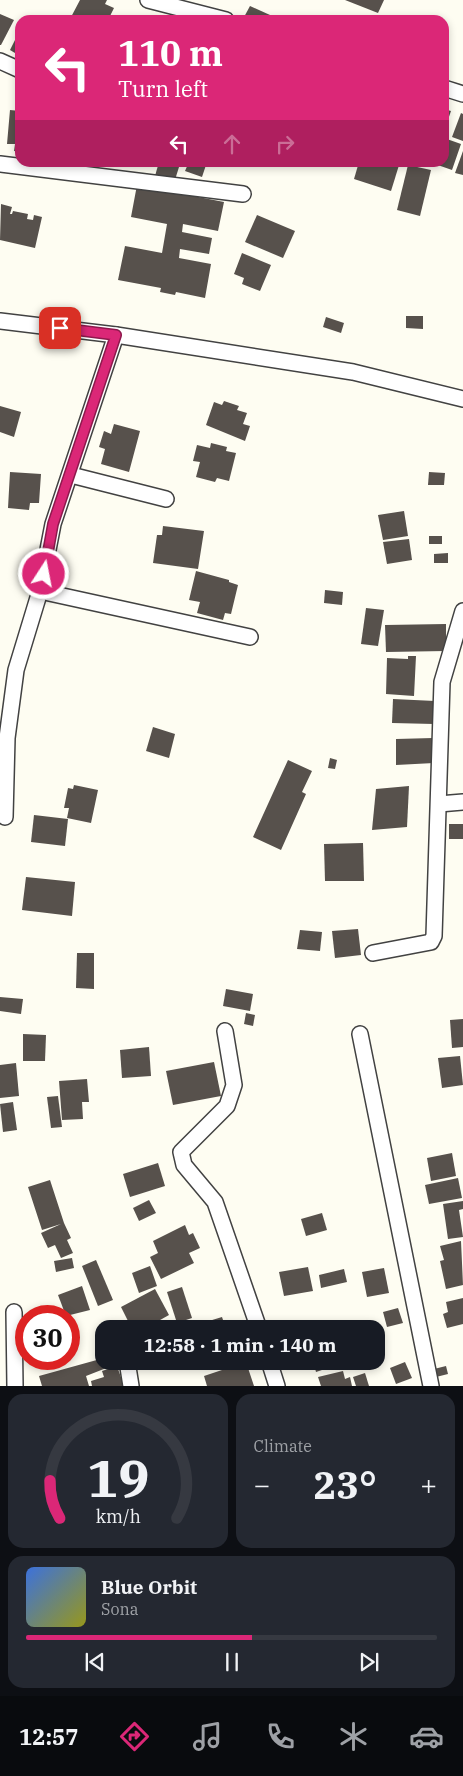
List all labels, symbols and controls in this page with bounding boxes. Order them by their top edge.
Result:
text: 110 m [118,30,223,76]
icon: left [35,35,100,100]
text: Turn left [118,74,208,103]
icon: left [165,130,193,158]
icon: ahead [218,130,246,158]
icon: right [271,130,299,158]
pin [39,307,81,349]
icon: arrive [46,314,74,342]
position arrow [17,547,69,599]
speed limit sign: 30 [15,1305,80,1370]
text: 12:58 · 1 min · 140 m [144,1333,336,1357]
text: Climate [254,1436,312,1456]
text: 19 [87,1444,149,1511]
text: 23° [314,1460,377,1509]
text: − [254,1466,270,1503]
text: + [420,1466,437,1503]
text: km/h [95,1505,140,1528]
text: Blue Orbit [101,1575,197,1599]
text: Sona [101,1599,138,1619]
icon: previous [81,1648,109,1676]
icon: pause [218,1648,246,1676]
icon: next [355,1648,383,1676]
icon: directions [117,1719,152,1754]
icon: music [190,1719,225,1754]
icon: phone [263,1719,298,1754]
icon: climate [336,1719,371,1754]
icon: car [409,1719,444,1754]
text: 12:57 [19,1722,79,1751]

